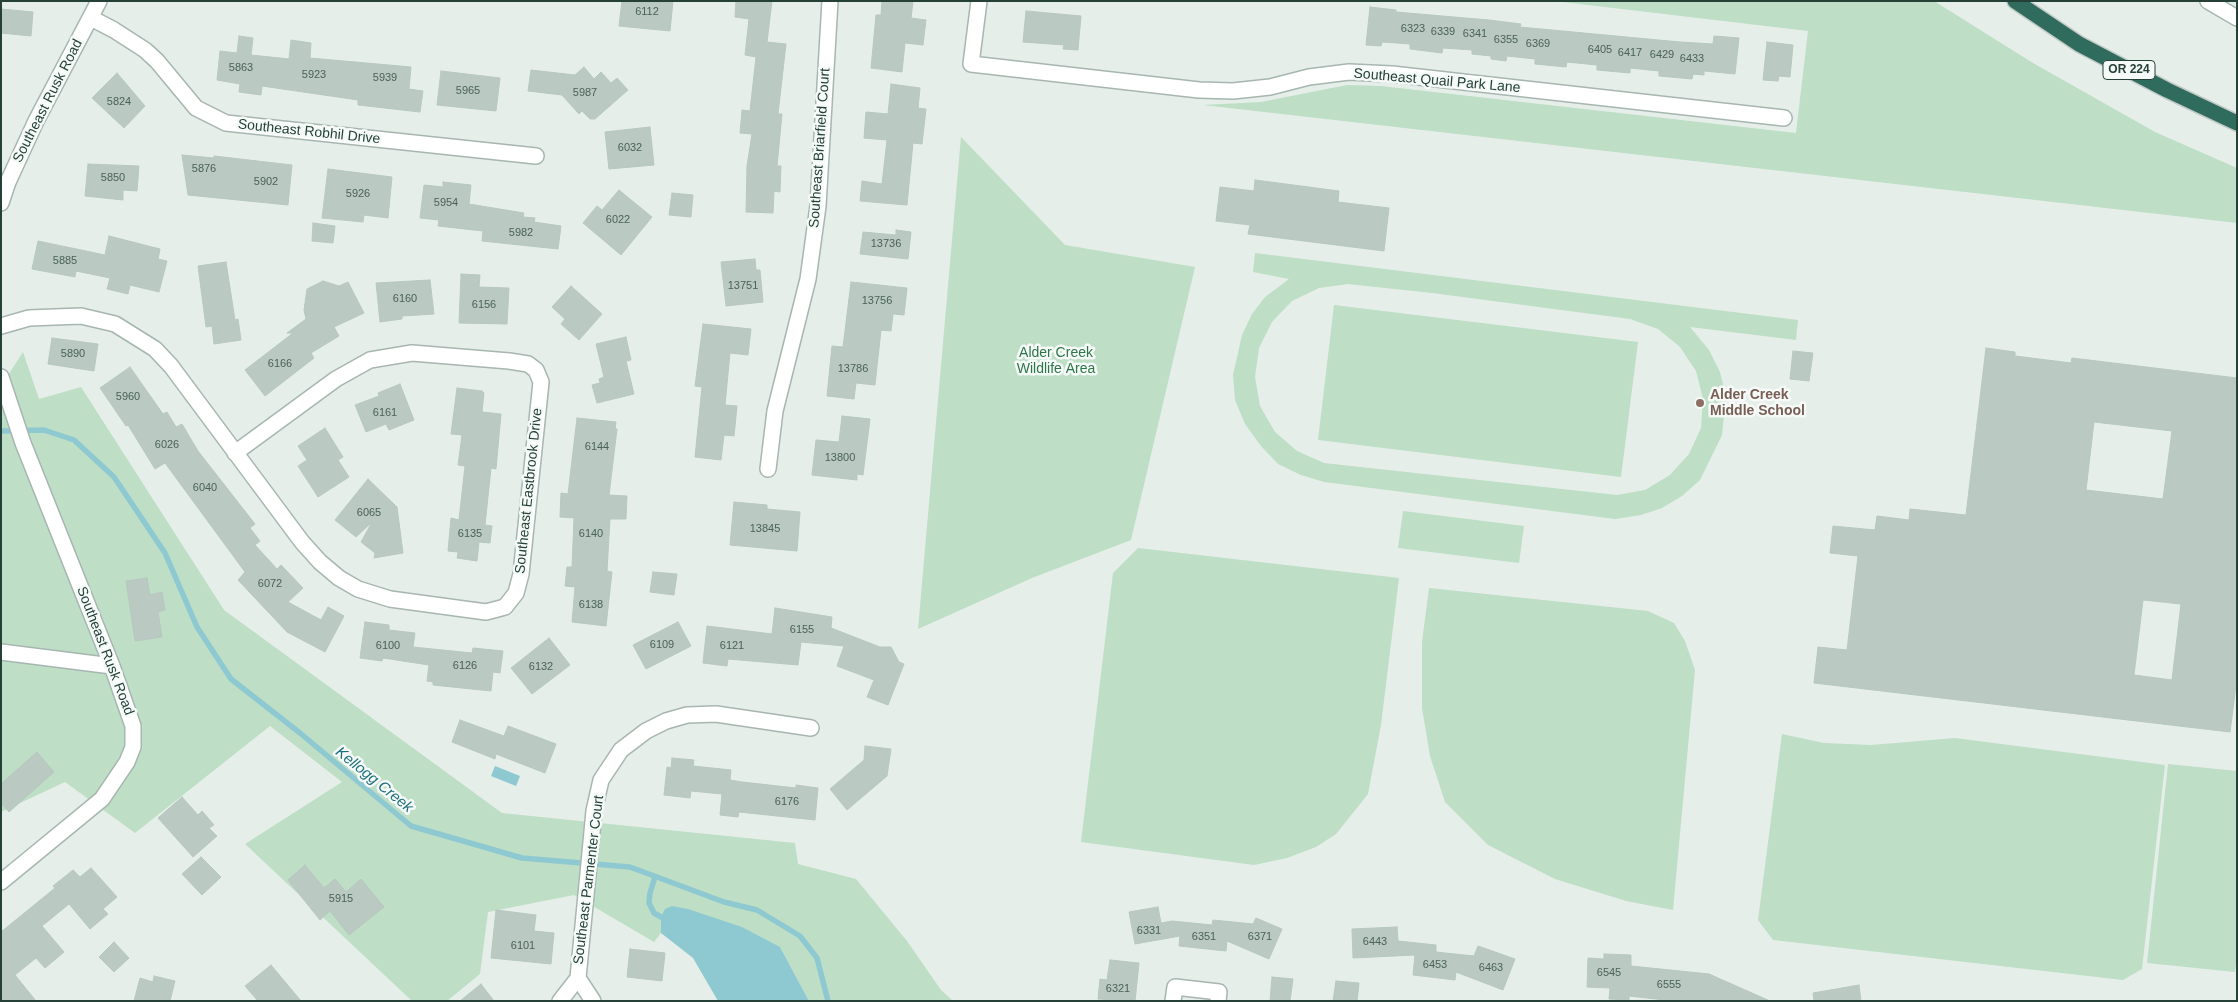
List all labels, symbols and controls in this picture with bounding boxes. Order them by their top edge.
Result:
house number: 6112 [635,5,659,19]
house number: 6323 [1401,22,1425,36]
house number: 6339 [1431,25,1455,39]
house number: 6341 [1463,27,1487,41]
house number: 6355 [1494,33,1518,47]
street label: Southeast Rusk Road [10,37,86,165]
house number: 6369 [1526,37,1550,51]
house number: 6405 [1588,43,1612,57]
house number: 6417 [1618,46,1642,60]
house number: 6429 [1650,48,1674,62]
house number: 6433 [1680,52,1704,66]
road number: OR 224 [2103,60,2155,80]
house number: 5863 [229,61,253,75]
street label: Southeast Quail Park Lane [1353,65,1521,97]
street label: Southeast Briarfield Court [806,67,834,229]
house number: 5923 [302,68,326,82]
house number: 5939 [373,71,397,85]
house number: 5965 [456,84,480,98]
house number: 5987 [573,86,597,100]
house number: 5824 [107,95,131,109]
street label: Southeast Robhil Drive [237,116,381,148]
house number: 6032 [618,141,642,155]
house number: 5876 [192,162,216,176]
house number: 5850 [101,171,125,185]
house number: 5902 [254,175,278,189]
house number: 5926 [346,187,370,201]
house number: 5954 [434,196,458,210]
house number: 6022 [606,213,630,227]
house number: 5982 [509,226,533,240]
house number: 13736 [871,237,901,251]
house number: 5885 [53,254,77,268]
house number: 13751 [728,279,758,293]
house number: 6160 [393,292,417,306]
house number: 13756 [862,294,892,308]
house number: 6156 [472,298,496,312]
park label: Alder Creek Wildlife Area [1017,345,1095,378]
house number: 5890 [61,347,85,361]
house number: 6166 [268,357,292,371]
house number: 13786 [838,362,868,376]
place label: Alder Creek Middle School [1710,387,1805,420]
house number: 5960 [116,390,140,404]
marker: Alder Creek Middle School [1694,397,1706,409]
house number: 6161 [373,406,397,420]
street label: Southeast Eastbrook Drive [512,407,546,575]
house number: 6026 [155,438,179,452]
house number: 6144 [585,440,609,454]
house number: 13800 [825,451,855,465]
house number: 6040 [193,481,217,495]
house number: 6065 [357,506,381,520]
house number: 13845 [750,522,780,536]
house number: 6135 [458,527,482,541]
house number: 6140 [579,527,603,541]
house number: 6072 [258,577,282,591]
street label: Southeast Rusk Road [73,584,137,718]
house number: 6138 [579,598,603,612]
house number: 6155 [790,623,814,637]
house number: 6109 [650,638,674,652]
house number: 6100 [376,639,400,653]
house number: 6121 [720,639,744,653]
house number: 6126 [453,659,477,673]
house number: 6132 [529,660,553,674]
water label: Kellogg Creek [332,743,416,817]
street label: Southeast Parmenter Court [570,794,608,966]
house number: 6176 [775,795,799,809]
house number: 5915 [329,892,353,906]
house number: 6331 [1137,924,1161,938]
house number: 6351 [1192,930,1216,944]
house number: 6371 [1248,930,1272,944]
house number: 6443 [1363,935,1387,949]
house number: 6101 [511,939,535,953]
house number: 6453 [1423,958,1447,972]
house number: 6463 [1479,961,1503,975]
house number: 6545 [1597,966,1621,980]
house number: 6555 [1657,978,1681,992]
house number: 6321 [1106,982,1130,996]

